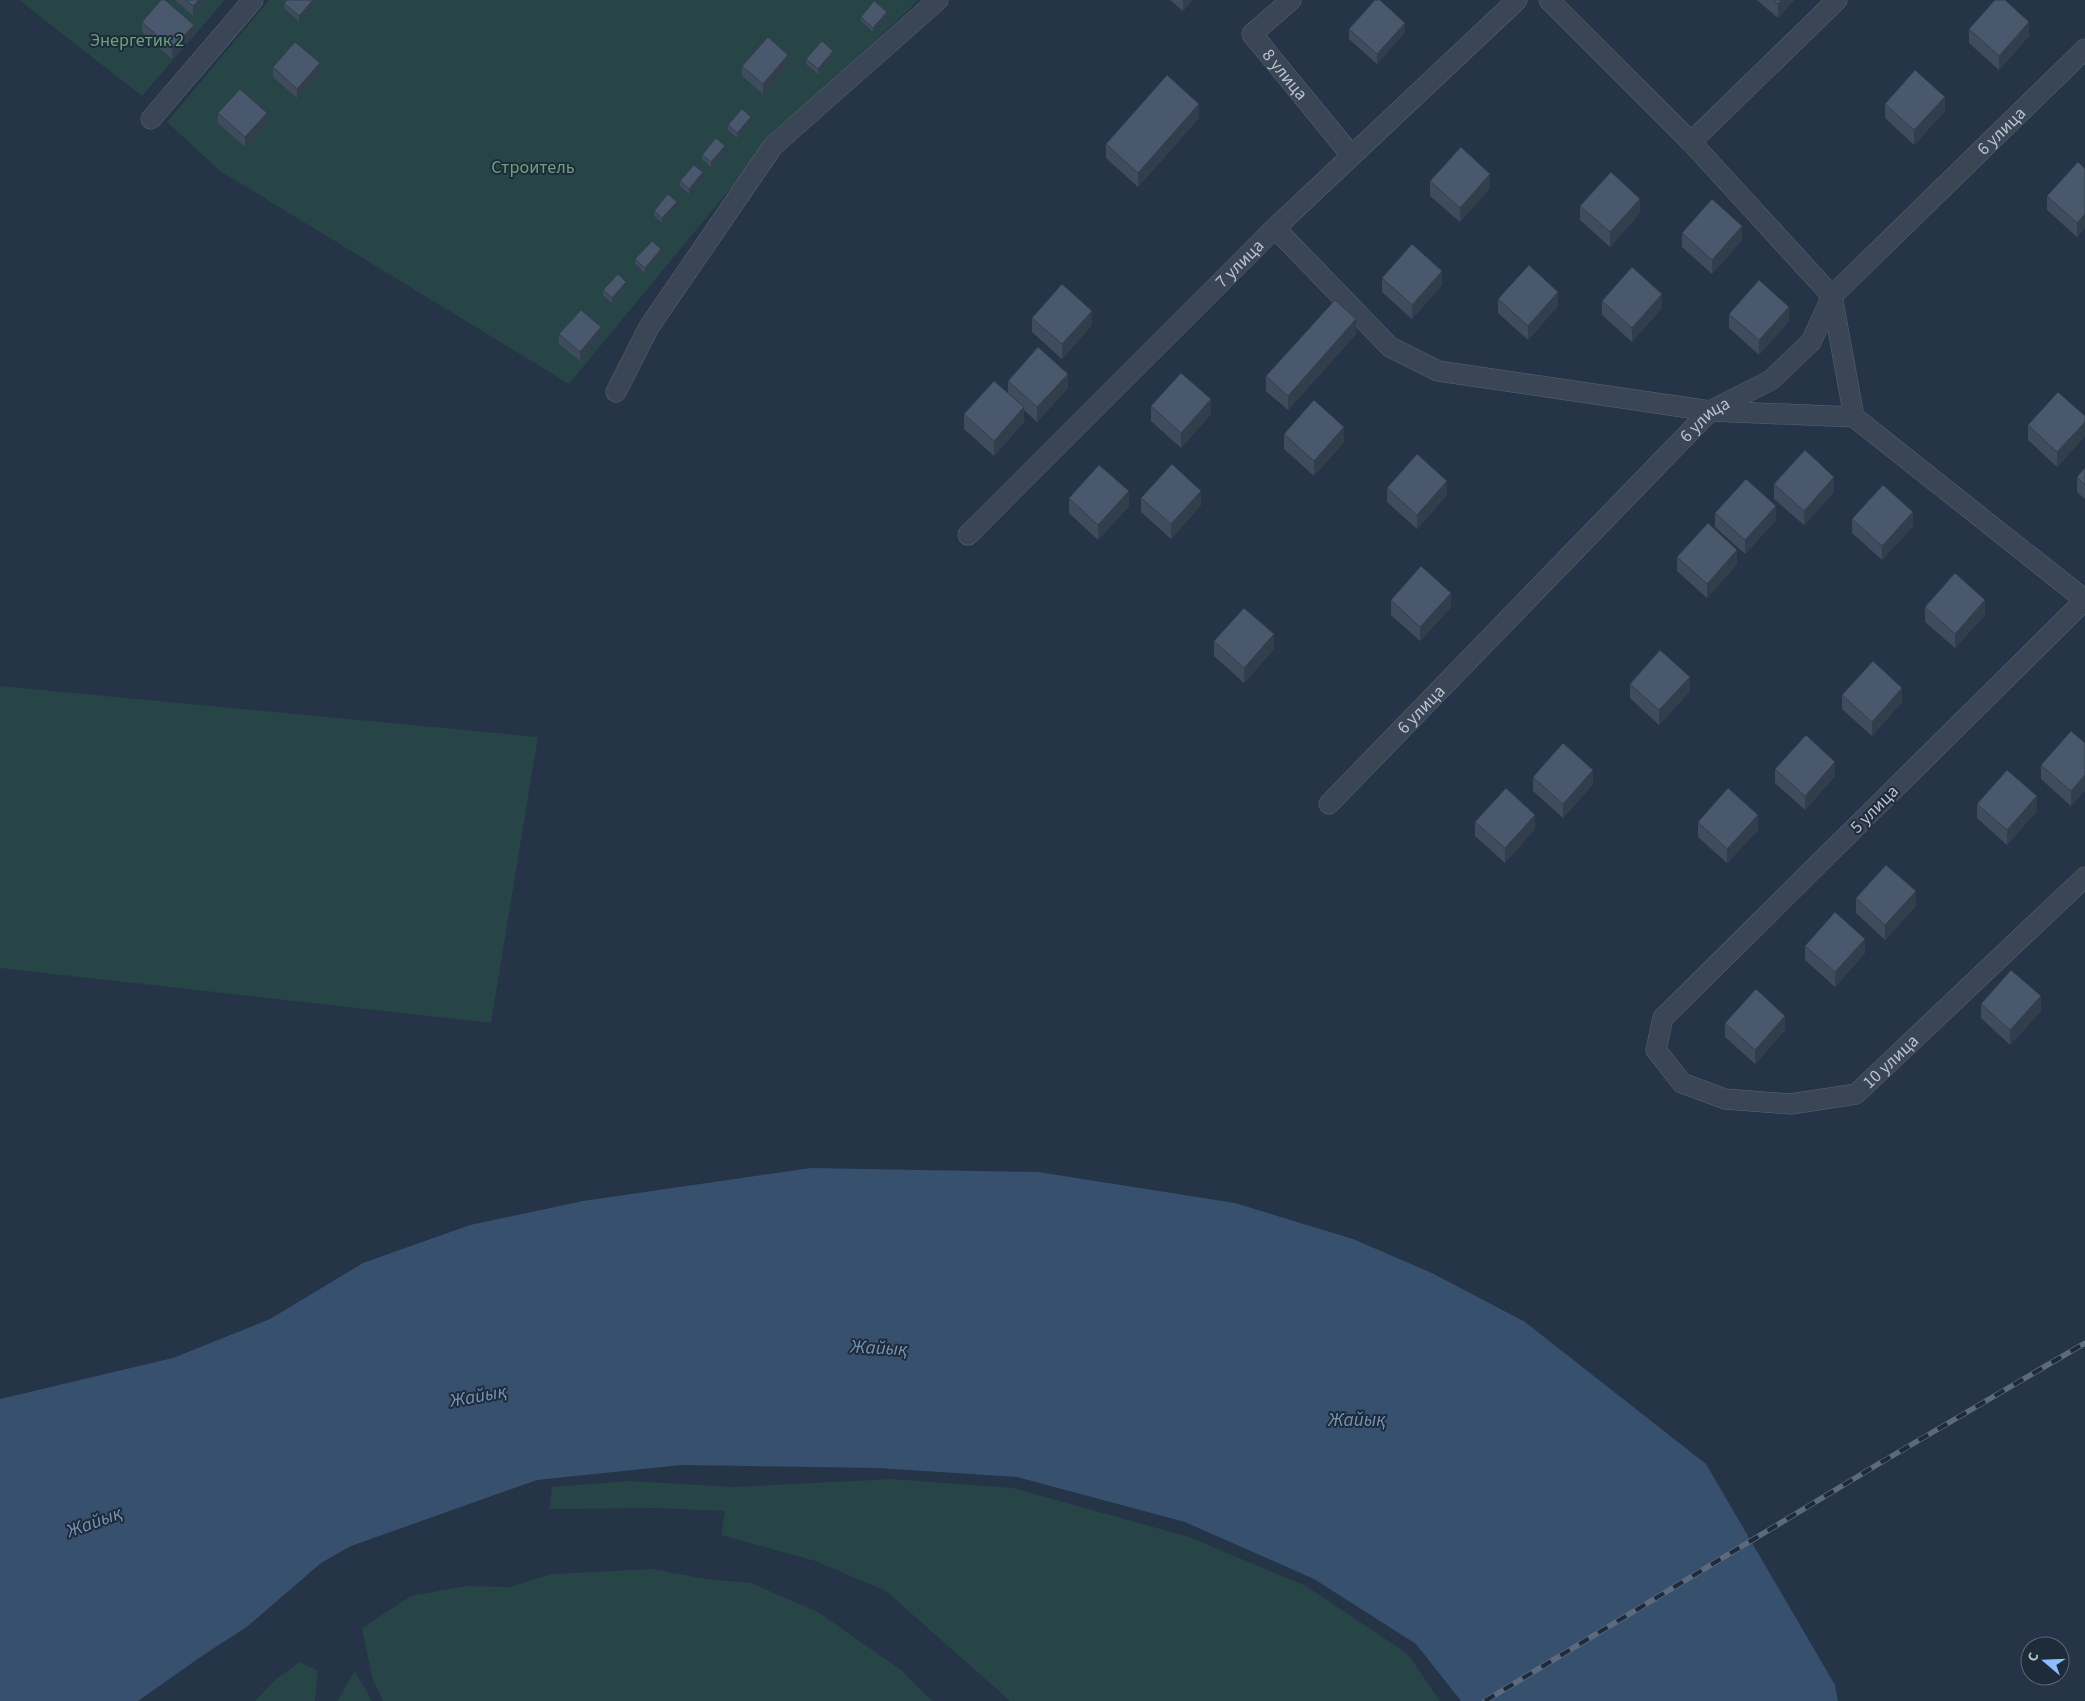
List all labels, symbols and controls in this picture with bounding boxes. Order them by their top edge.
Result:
park label: Энергетик 2 [90,28,184,53]
street label: 8 улица [1256,44,1313,106]
street label: 6 улица [1971,101,2032,161]
park label: Строитель [491,155,575,180]
street label: 7 улица [1210,234,1270,294]
street label: 6 улица [1674,391,1734,448]
street label: 6 улица [1391,679,1451,740]
street label: 5 улица [1844,779,1904,839]
street label: 10 улица [1857,1029,1924,1094]
water label: Жайық [848,1333,909,1364]
water label: Жайық [447,1378,509,1415]
water label: Жайық [1327,1407,1386,1434]
water label: Жайық [62,1500,127,1545]
north arrow [2020,1636,2070,1686]
text: С [2023,1650,2044,1664]

